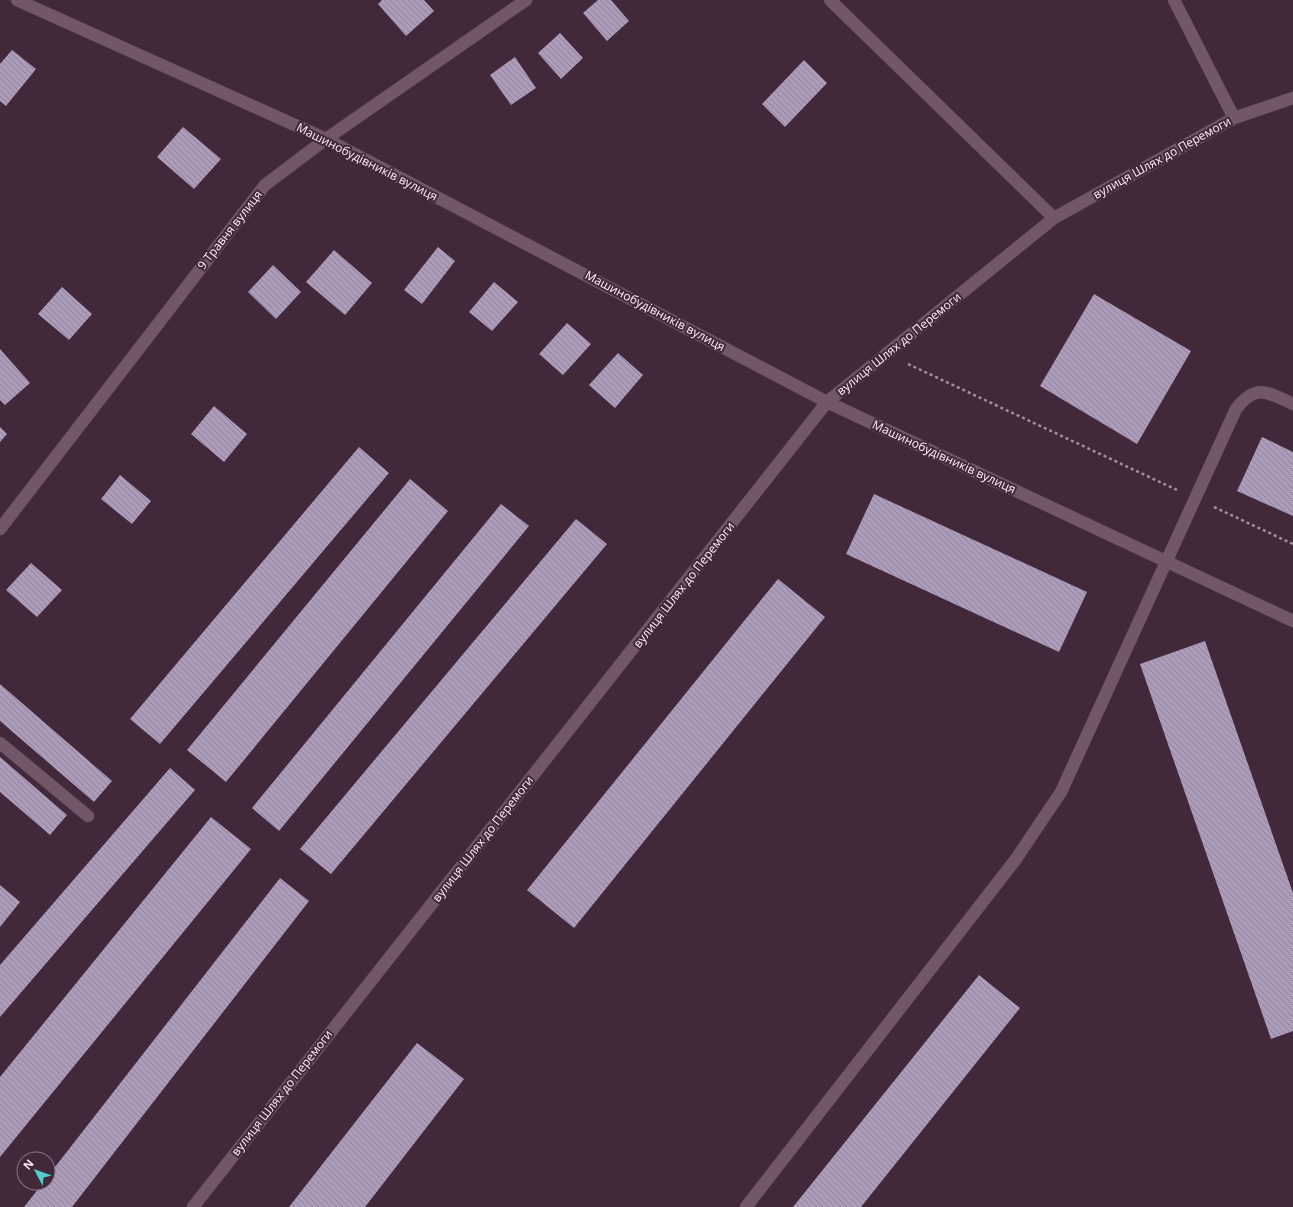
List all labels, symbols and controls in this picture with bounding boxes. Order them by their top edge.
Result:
street label: вулиця Шлях до Перемоги [1090,112,1234,203]
street label: Машинобудівників вулиця [294,118,441,205]
street label: 9 Травня вулиця [193,186,266,273]
street label: Машинобудівників вулиця [582,266,728,355]
street label: вулиця Шлях до Перемоги [833,288,964,399]
street label: Машинобудівників вулиця [870,416,1019,497]
street label: вулиця Шлях до Перемоги [629,518,738,651]
street label: вулиця Шлях до Перемоги [428,772,537,905]
street label: вулиця Шлях до Перемоги [227,1026,336,1159]
north arrow [16,1151,56,1191]
text: N [19,1156,37,1172]

